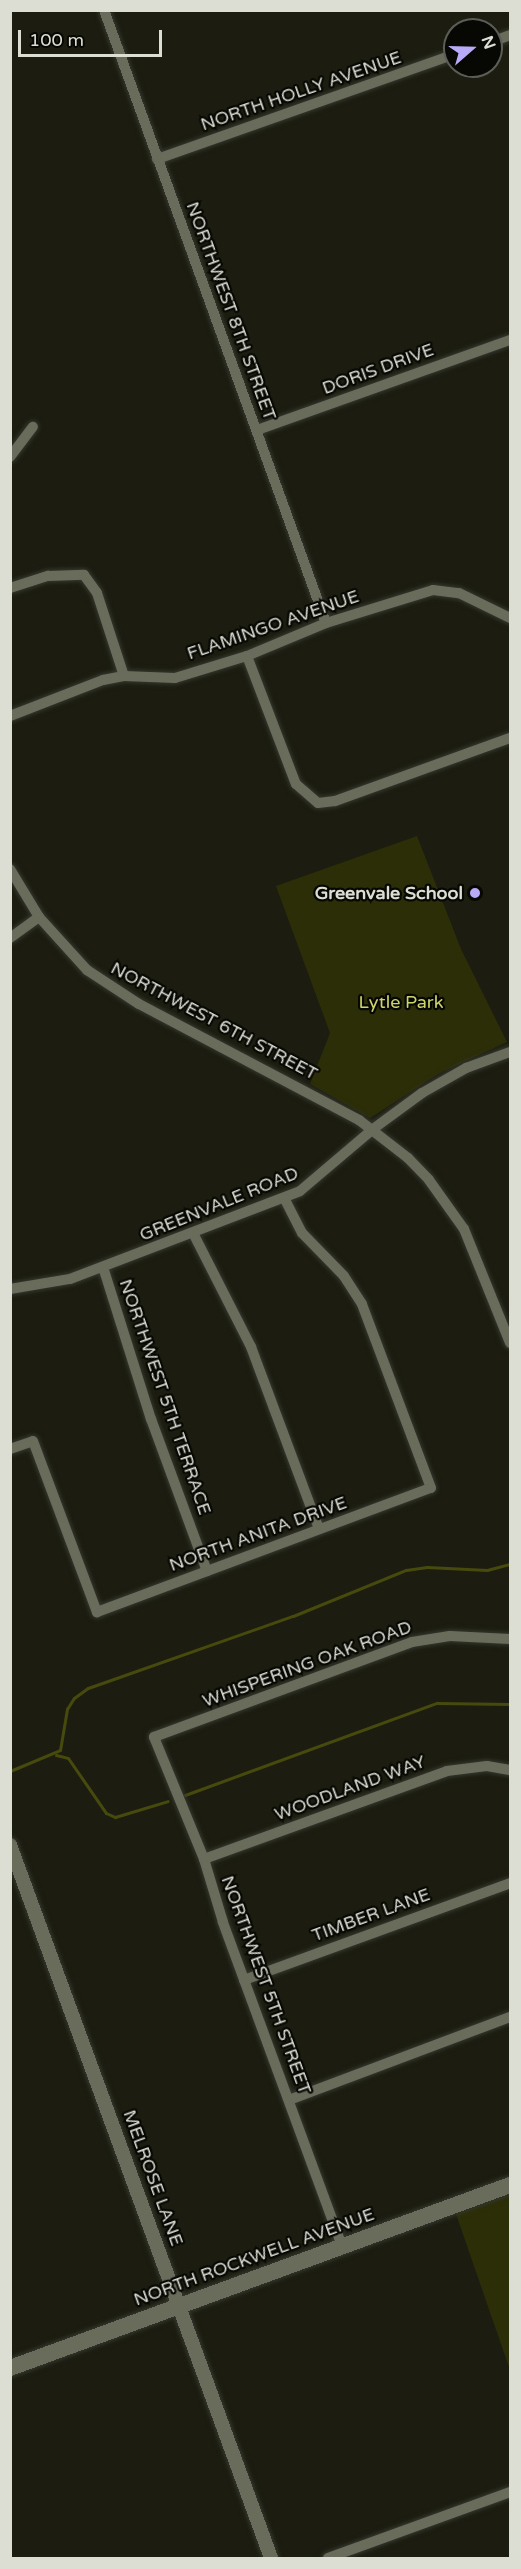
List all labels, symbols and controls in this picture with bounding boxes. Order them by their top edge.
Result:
scale bar [21,18,165,56]
north arrow [443,18,503,78]
text: 100 m [29,29,84,51]
text: N [476,33,500,52]
street label: NORTH HOLLY AVENUE [198,46,404,136]
street label: NORTHWEST 8TH STREET [181,199,281,423]
street label: DORIS DRIVE [319,339,437,399]
street label: FLAMINGO AVENUE [184,585,362,665]
place label: Greenvale School [315,882,463,904]
marker: Greenvale School [468,886,482,900]
street label: NORTHWEST 6TH STREET [107,957,321,1085]
park label: Lytle Park [358,991,444,1013]
street label: GREENVALE ROAD [136,1162,302,1246]
street label: NORTHWEST 5TH TERRACE [114,1276,216,1518]
street label: NORTH ANITA DRIVE [166,1492,350,1576]
street label: WHISPERING OAK ROAD [200,1616,414,1712]
street label: WOODLAND WAY [272,1751,428,1825]
street label: NORTHWEST 5TH STREET [216,1873,316,2097]
street label: TIMBER LANE [309,1884,433,1946]
street label: MELROSE LANE [118,2107,188,2249]
street label: NORTH ROCKWELL AVENUE [131,2203,377,2311]

